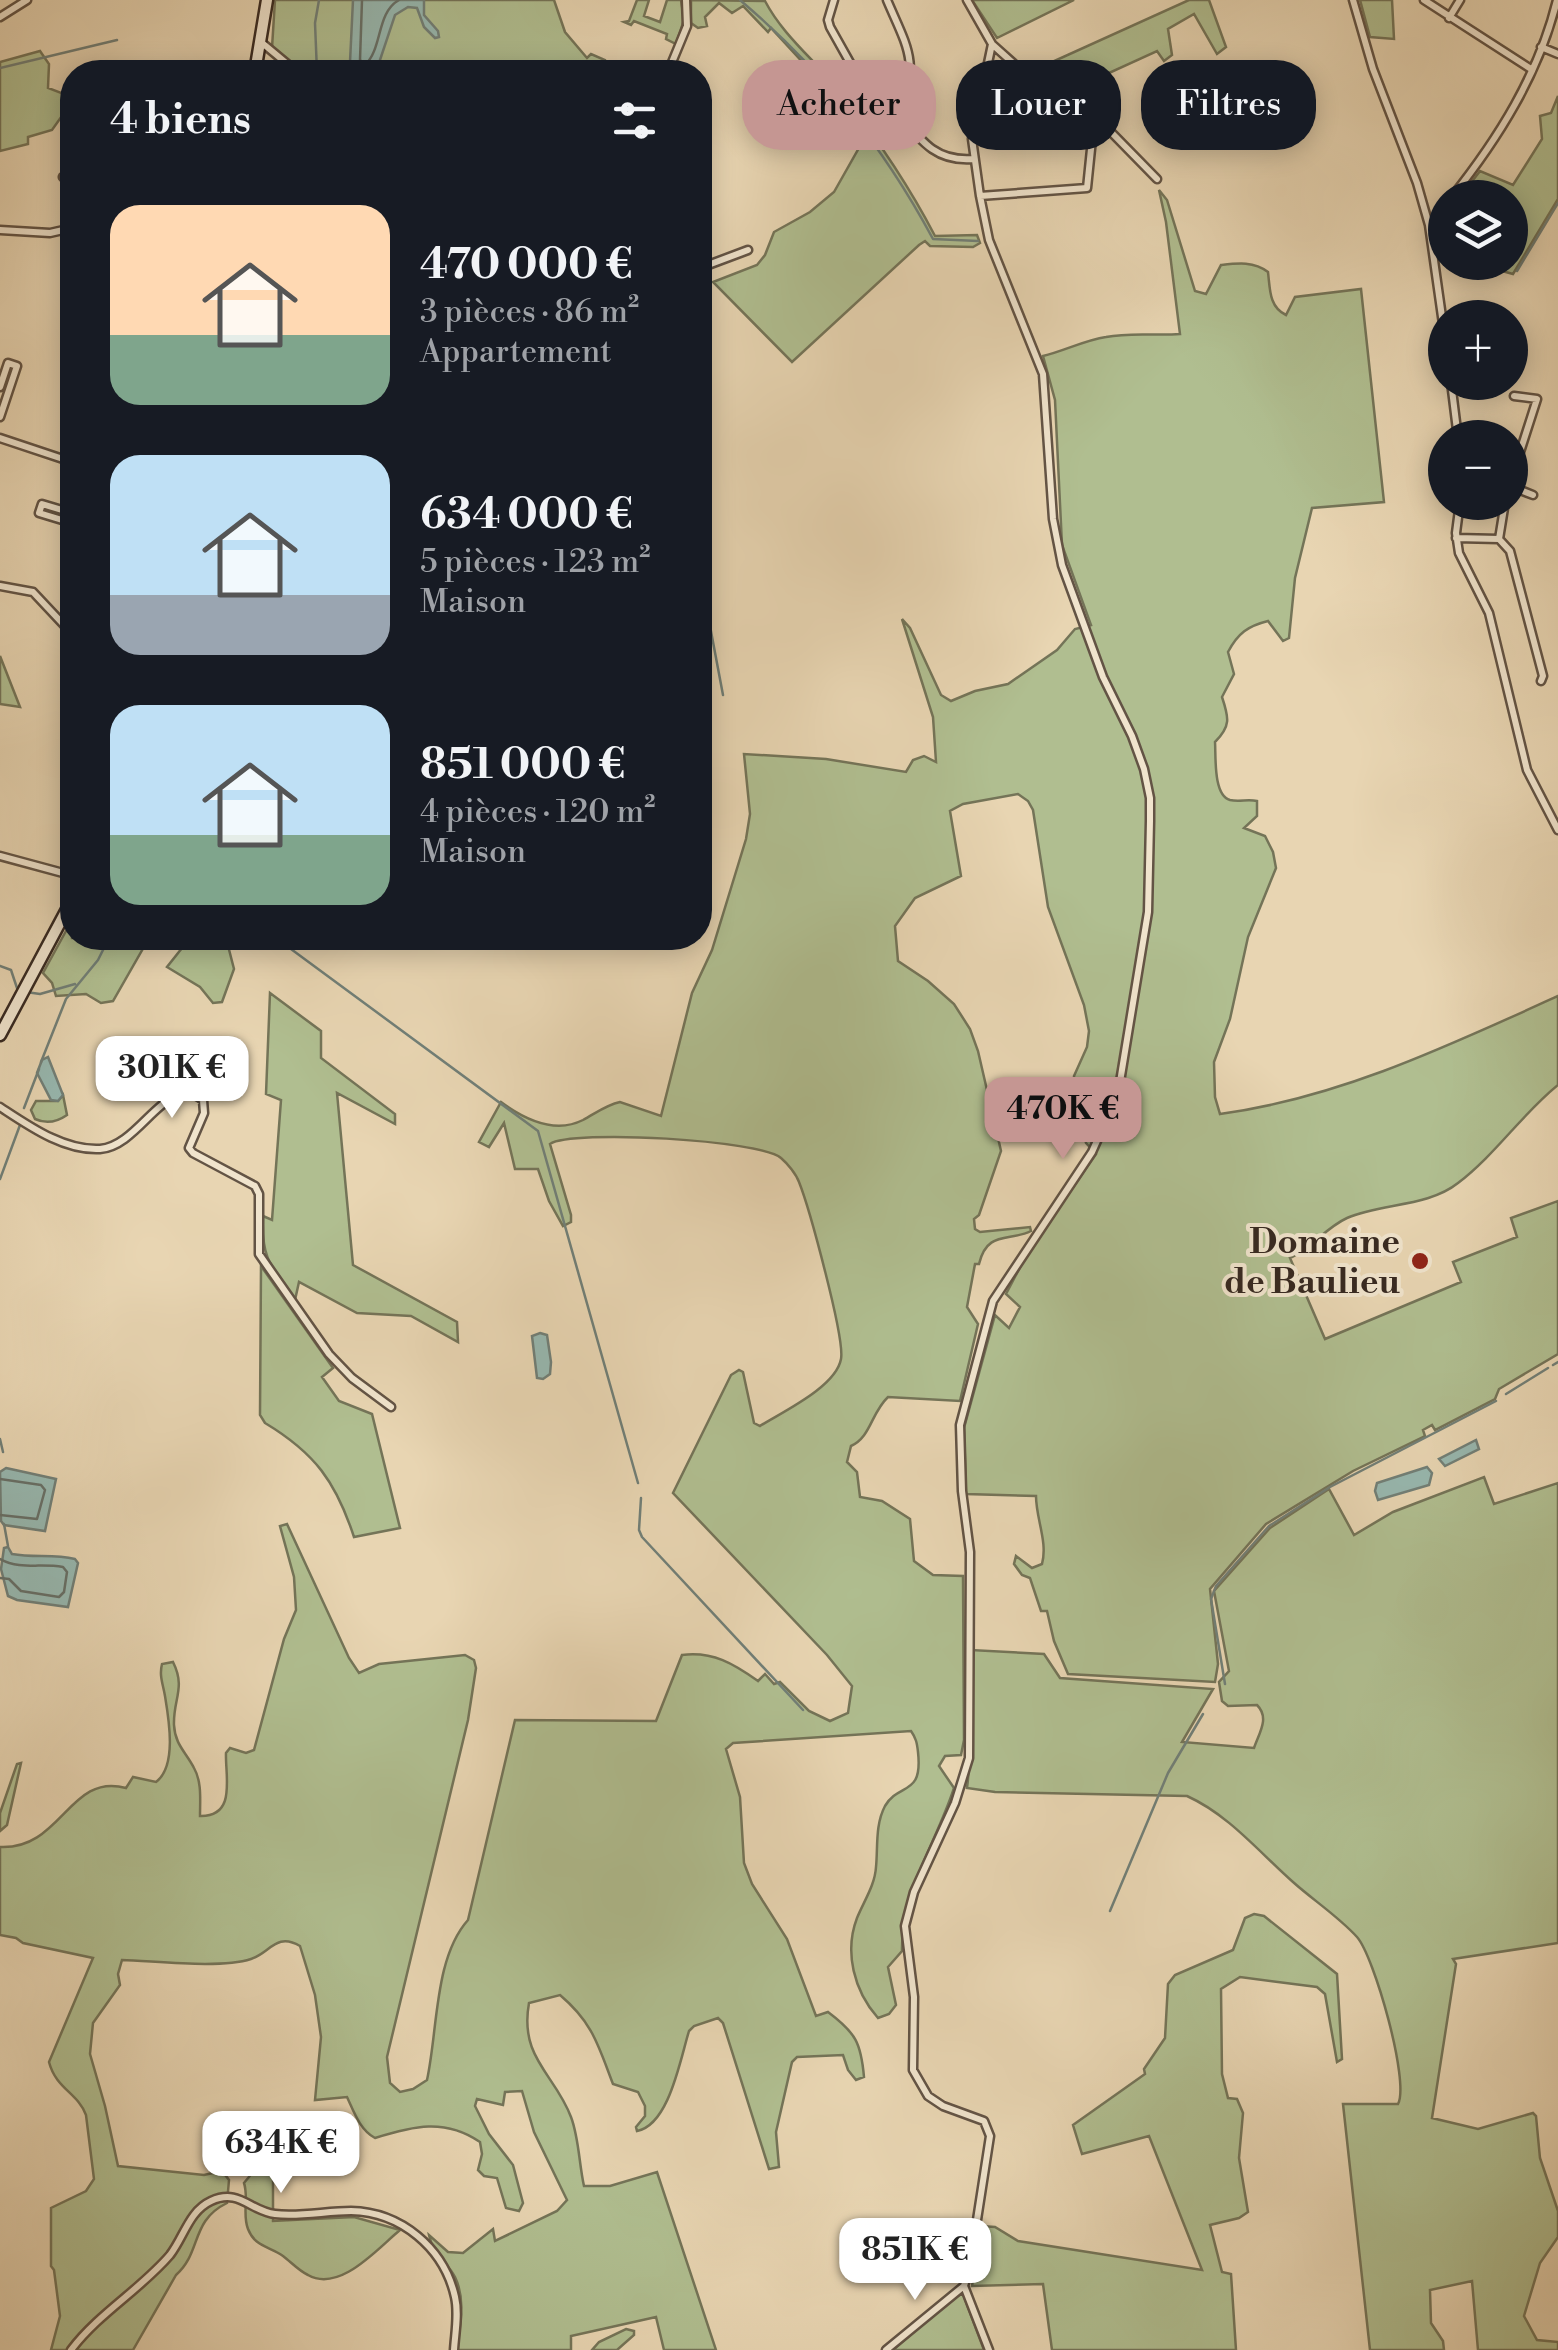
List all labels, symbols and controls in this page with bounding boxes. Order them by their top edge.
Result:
chip: Acheter [742,60,936,150]
chip: Louer [956,60,1121,150]
chip: Filtres [1141,60,1316,150]
icon: filters [607,93,662,148]
text: 4 biens [110,94,251,147]
map controls [1428,180,1528,520]
button: layers [1428,180,1528,280]
text: 470 000 € [420,239,633,292]
icon: home [190,245,310,365]
text: 3 pièces · 86 m² [420,292,639,332]
button: + [1428,300,1528,400]
text: Appartement [420,332,612,372]
button: − [1428,420,1528,520]
text: 634 000 € [420,489,633,542]
icon: home [190,495,310,615]
text: 5 pièces · 123 m² [420,542,650,582]
text: Maison [420,582,526,622]
text: 851 000 € [420,739,625,792]
icon: home [190,745,310,865]
text: 4 pièces · 120 m² [420,792,655,832]
text: Maison [420,832,526,872]
pin: 301K € [91,1036,253,1121]
text: 301K € [118,1048,226,1088]
pin: 470K € [982,1077,1144,1162]
text: 470K € [1006,1089,1120,1129]
place label: Domaine de Baulieu [1224,1221,1401,1304]
marker: Domaine de Baulieu [1409,1250,1431,1272]
pin: 634K € [200,2111,362,2196]
text: 634K € [224,2123,338,2163]
pin: 851K € [834,2218,996,2303]
text: 851K € [861,2230,969,2270]

